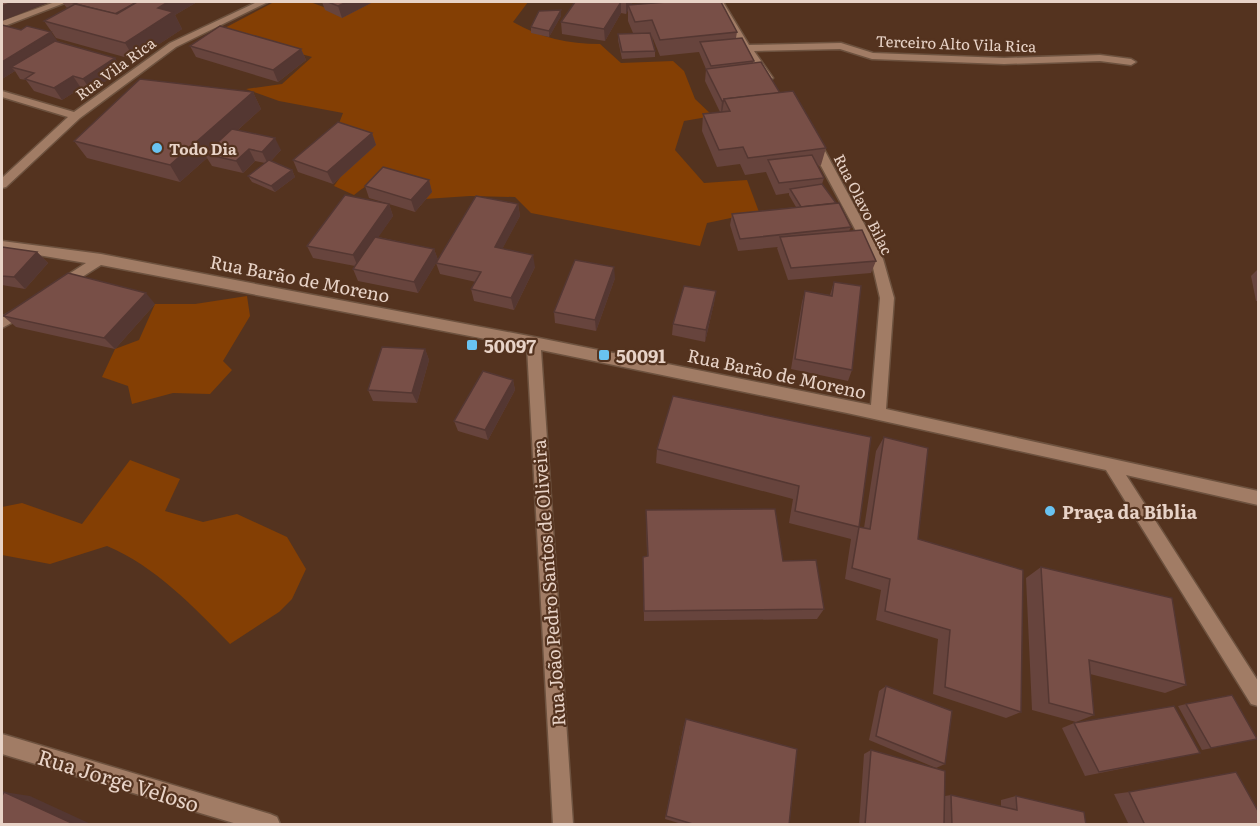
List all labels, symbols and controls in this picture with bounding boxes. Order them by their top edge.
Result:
street label: Terceiro Alto Vila Rica [875,29,1038,57]
street label: Rua Vila Rica [70,30,161,105]
place label: Todo Dia [169,137,237,160]
marker: Todo Dia [150,141,164,155]
street label: Rua Olavo Bilac [829,150,900,259]
street label: Rua Barão de Moreno [208,247,392,309]
place label: 50097 [484,332,536,359]
marker: 50097 [465,338,479,352]
street label: Rua Barão de Moreno [685,341,869,405]
place label: 50091 [616,342,666,369]
marker: 50091 [597,348,611,362]
street label: Rua João Pedro Santos de Oliveira [524,438,571,727]
place label: Praça da Bíblia [1062,498,1198,525]
marker: Praça da Bíblia [1043,504,1057,518]
street label: Rua Jorge Veloso [35,740,203,818]

